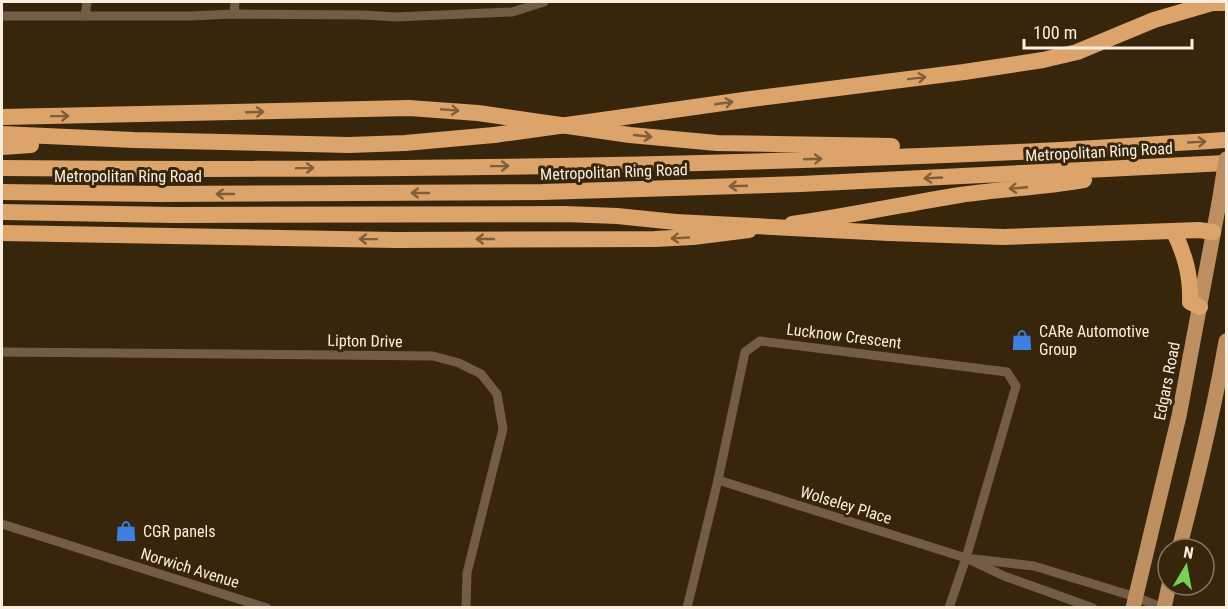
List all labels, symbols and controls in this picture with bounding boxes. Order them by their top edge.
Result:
scale bar [1024,12,1192,50]
text: 100 m [1033,22,1077,43]
one-way arrow [907,73,926,84]
one-way arrow [713,97,733,108]
one-way arrow [439,105,459,116]
one-way arrow [244,106,264,117]
one-way arrow [49,110,69,122]
one-way arrow [633,131,652,142]
one-way arrow [1186,136,1206,147]
street label: Metropolitan Ring Road [1025,139,1173,165]
one-way arrow [803,153,823,165]
street label: Metropolitan Ring Road [540,160,688,184]
one-way arrow [489,161,509,172]
one-way arrow [294,163,314,174]
street label: Metropolitan Ring Road [54,167,202,186]
one-way arrow [923,173,943,184]
one-way arrow [728,181,748,192]
one-way arrow [1008,182,1028,193]
one-way arrow [411,187,431,199]
one-way arrow [216,188,236,200]
one-way arrow [358,233,378,245]
one-way arrow [475,233,495,245]
one-way arrow [670,233,690,244]
street label: Lucknow Crescent [786,320,903,352]
place label: CARe Automotive Group [1039,322,1149,359]
shop icon: CARe Automotive Group [1010,328,1034,352]
street label: Lipton Drive [327,331,403,351]
street label: Edgars Road [1150,340,1184,422]
street label: Wolseley Place [798,482,894,528]
shop icon: CGR panels [114,519,138,543]
place label: CGR panels [143,522,215,541]
north arrow [1156,537,1216,597]
text: N [1182,543,1195,563]
street label: Norwich Avenue [139,544,241,592]

